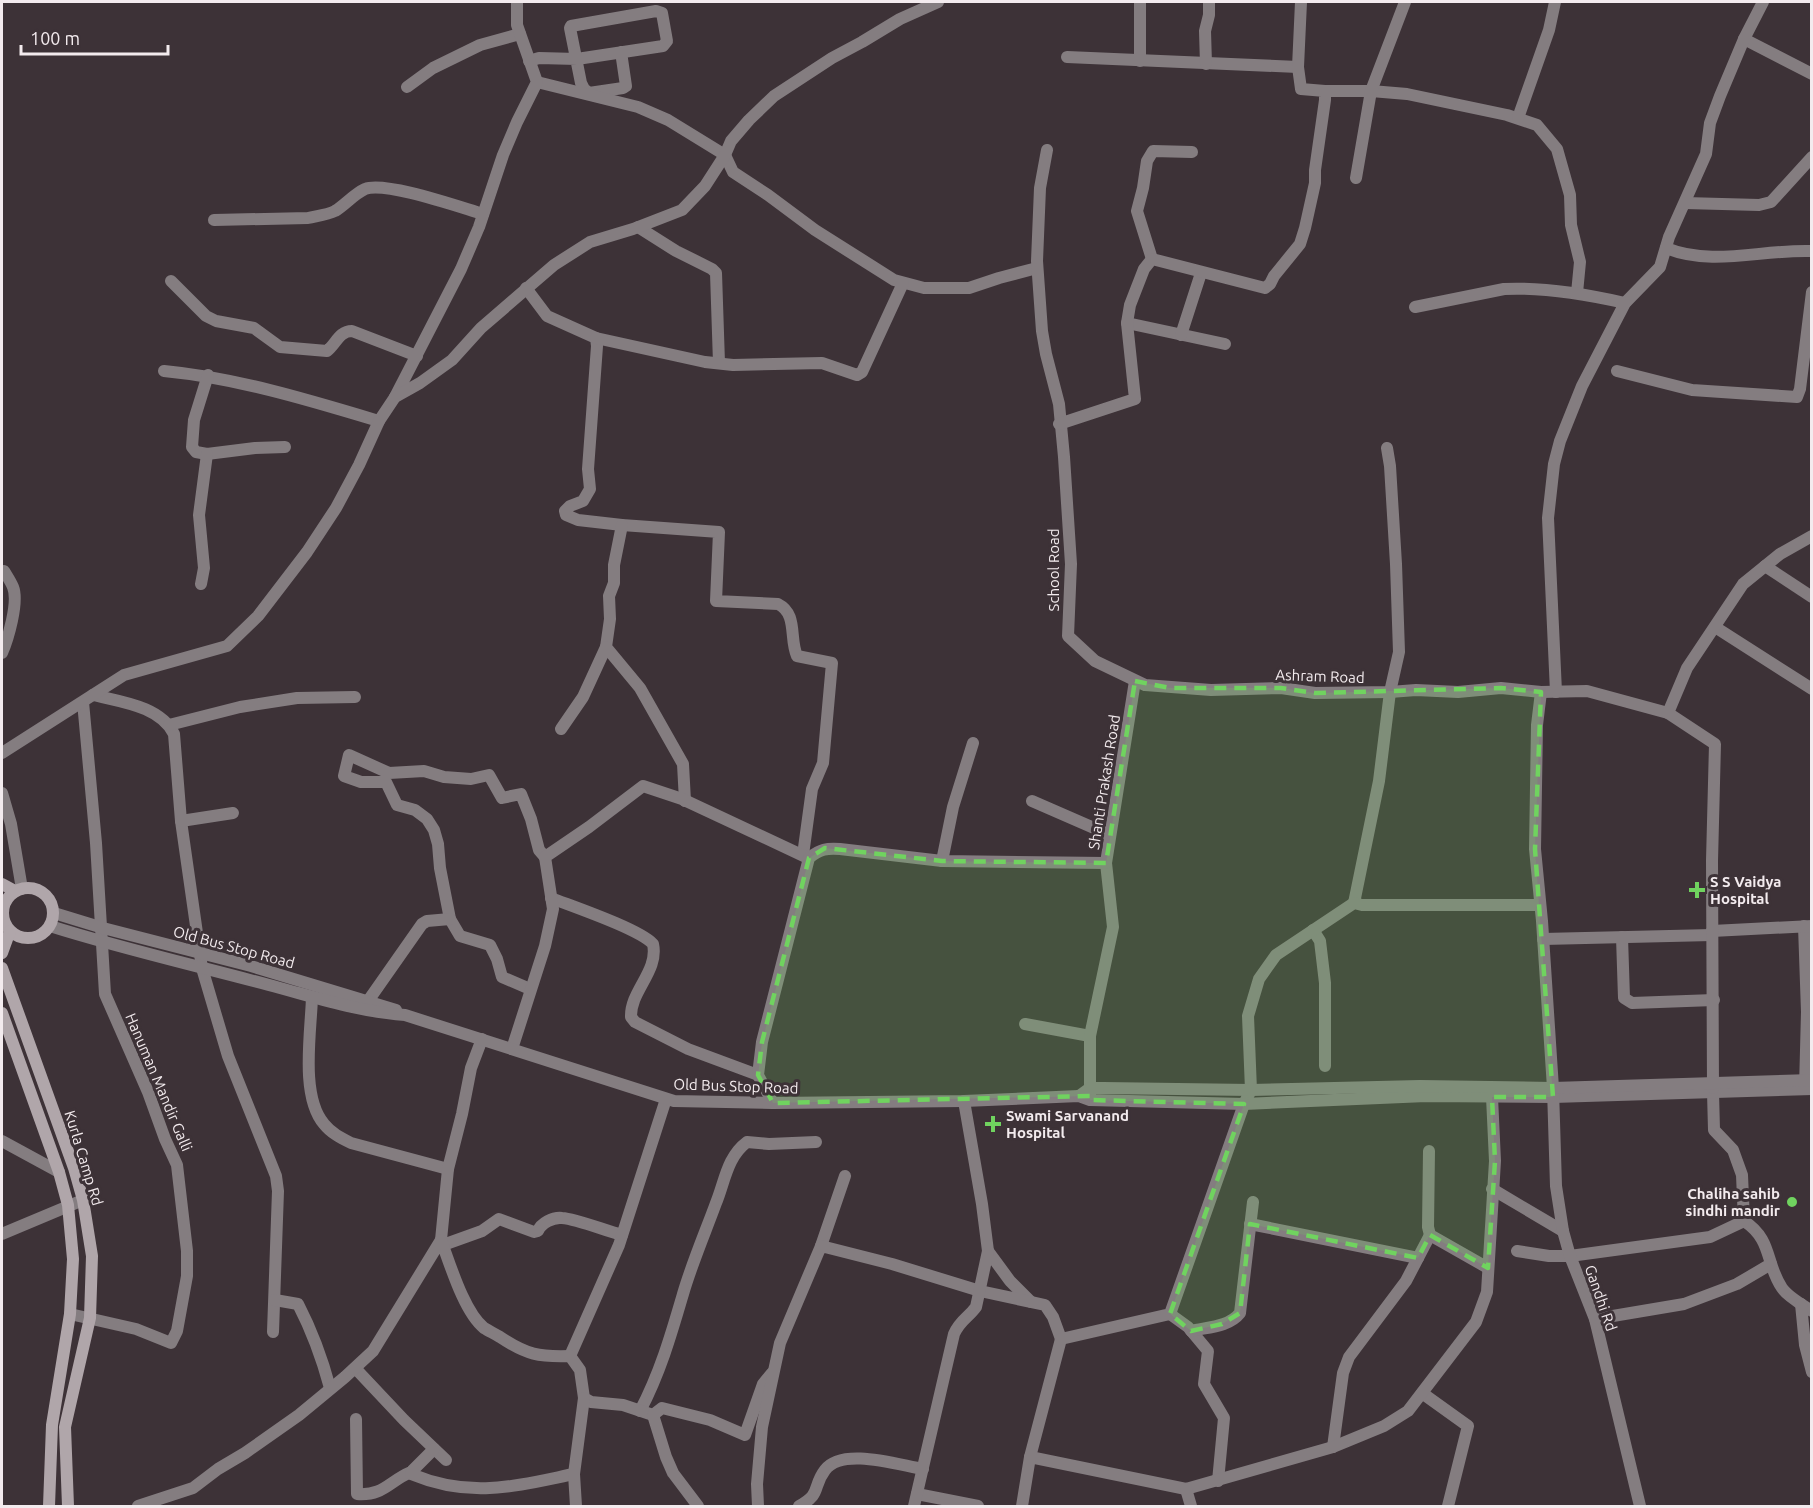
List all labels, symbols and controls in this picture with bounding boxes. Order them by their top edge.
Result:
scale bar [21,18,168,56]
text: 100 m [30,28,80,48]
street label: School Road [1045,529,1062,611]
street label: Ashram Road [1275,666,1365,686]
street label: Shanti Prakash Road [1085,713,1123,851]
place label: S S Vaidya Hospital [1710,873,1781,907]
marker: S S Vaidya Hospital [1688,881,1706,899]
street label: Old Bus Stop Road [171,923,297,971]
street label: Hanuman Mandir Galli [122,1011,196,1153]
street label: Old Bus Stop Road [673,1075,799,1097]
place label: Swami Sarvanand Hospital [1006,1107,1129,1141]
street label: Kurla Camp Rd [61,1108,107,1208]
marker: Swami Sarvanand Hospital [984,1115,1002,1133]
place label: Chaliha sahib sindhi mandir [1685,1185,1781,1219]
marker: Chaliha sahib sindhi mandir [1785,1195,1799,1209]
street label: Gandhi Rd [1582,1263,1620,1333]

